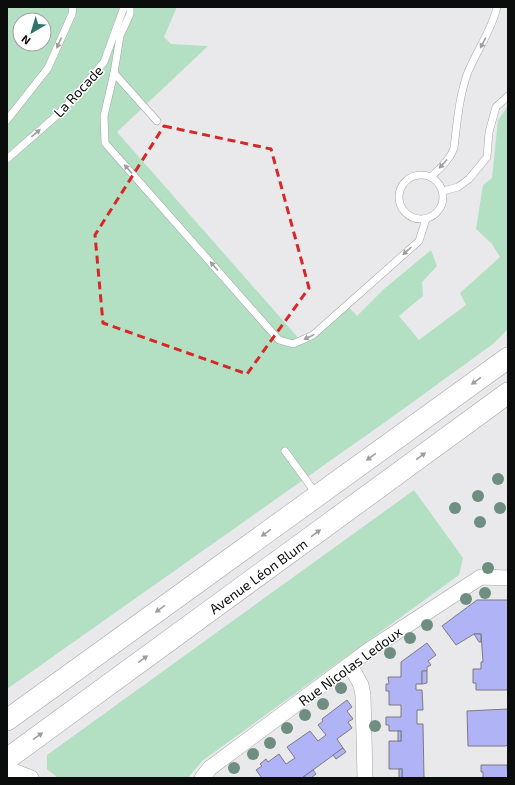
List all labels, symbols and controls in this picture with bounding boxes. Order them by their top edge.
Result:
north arrow [12,12,52,52]
text: N [18,33,33,48]
one-way arrow [56,37,62,49]
one-way arrow [479,37,486,49]
street label: La Rocade [50,62,106,120]
one-way arrow [31,129,41,138]
one-way arrow [439,159,448,170]
one-way arrow [124,164,133,174]
one-way arrow [401,247,412,256]
one-way arrow [210,261,219,272]
one-way arrow [303,333,315,340]
one-way arrow [471,377,482,385]
one-way arrow [416,452,427,461]
one-way arrow [366,453,376,461]
one-way arrow [260,529,271,537]
one-way arrow [311,529,322,537]
street label: Avenue Léon Blum [206,535,310,617]
one-way arrow [155,605,166,613]
street label: Rue Nicolas Ledoux [295,623,405,709]
one-way arrow [138,655,149,663]
one-way arrow [33,732,44,740]

